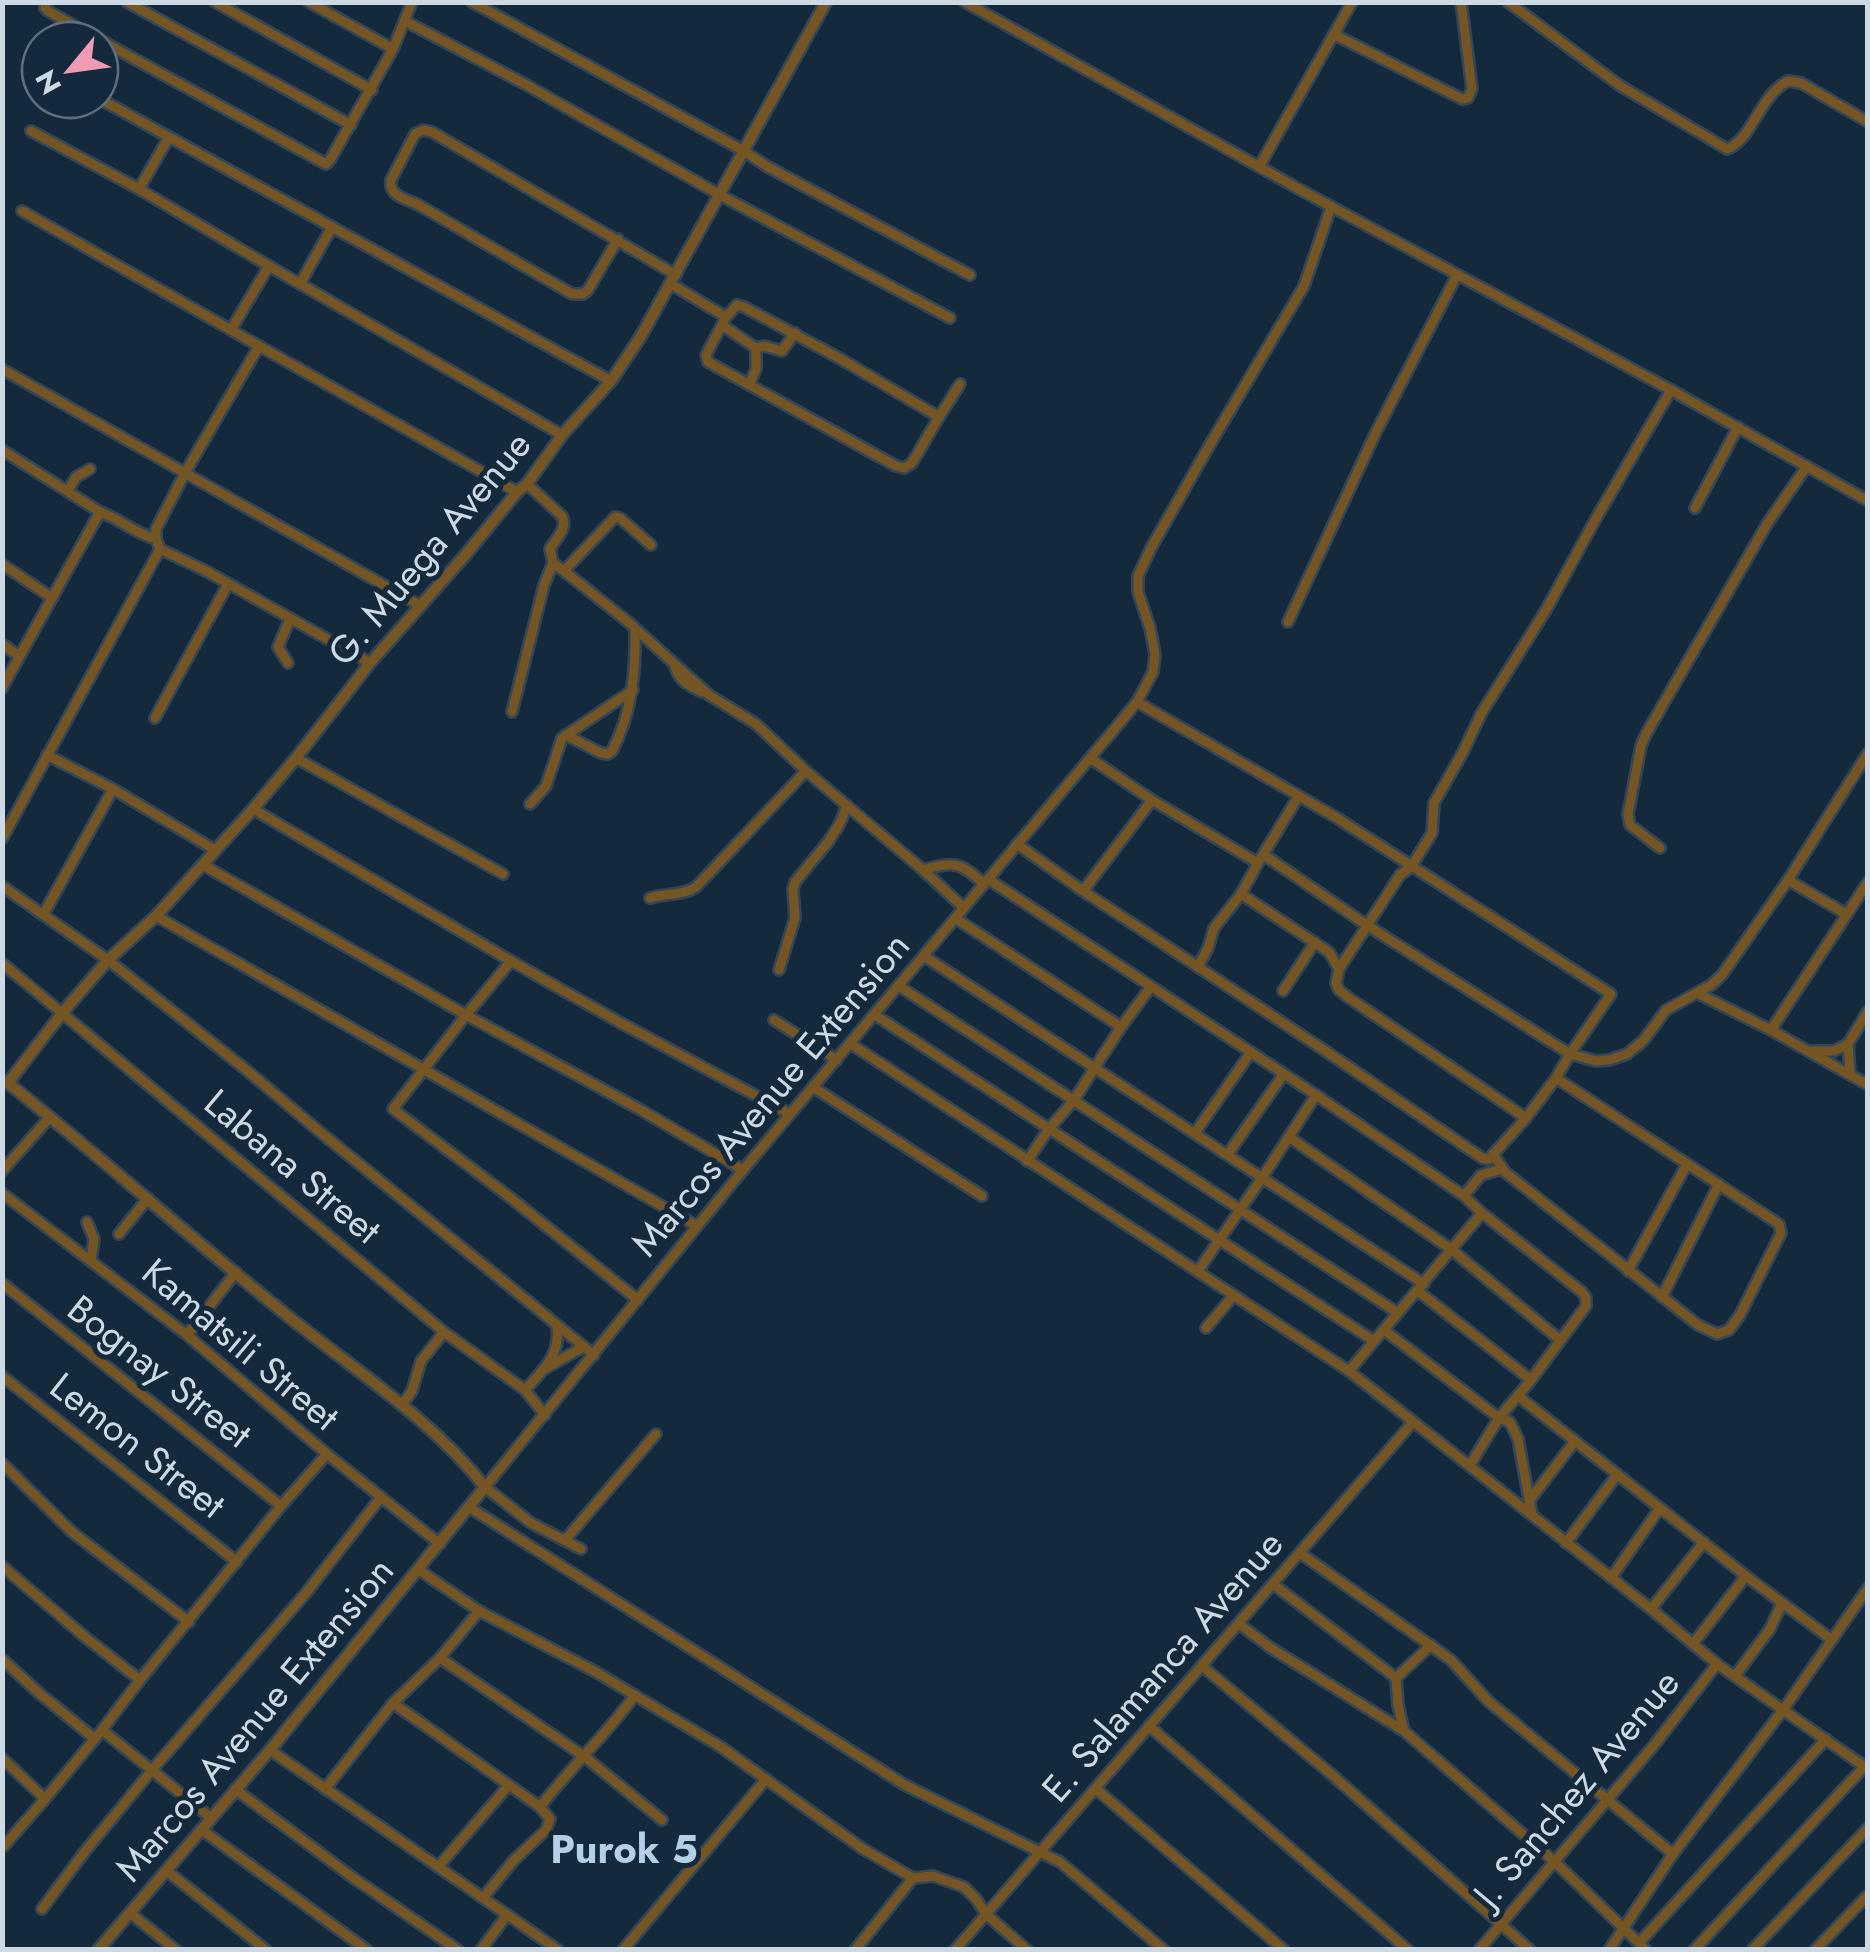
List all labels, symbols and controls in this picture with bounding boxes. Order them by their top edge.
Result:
north arrow [20,20,120,120]
text: N [25,62,72,102]
street label: G. Muega Avenue [314,419,544,677]
street label: Marcos Avenue Extension [618,920,922,1268]
street label: Labana Street [193,1076,393,1256]
street label: Kamatsili Street [130,1245,352,1443]
street label: Bognay Street [56,1281,264,1461]
street label: Lemon Street [39,1359,237,1531]
street label: E. Salamanca Avenue [1028,1518,1296,1814]
street label: Marcos Avenue Extension [102,1545,406,1893]
street label: J. Sanchez Avenue [1457,1657,1692,1923]
district label: Purok 5 [550,1820,698,1878]

